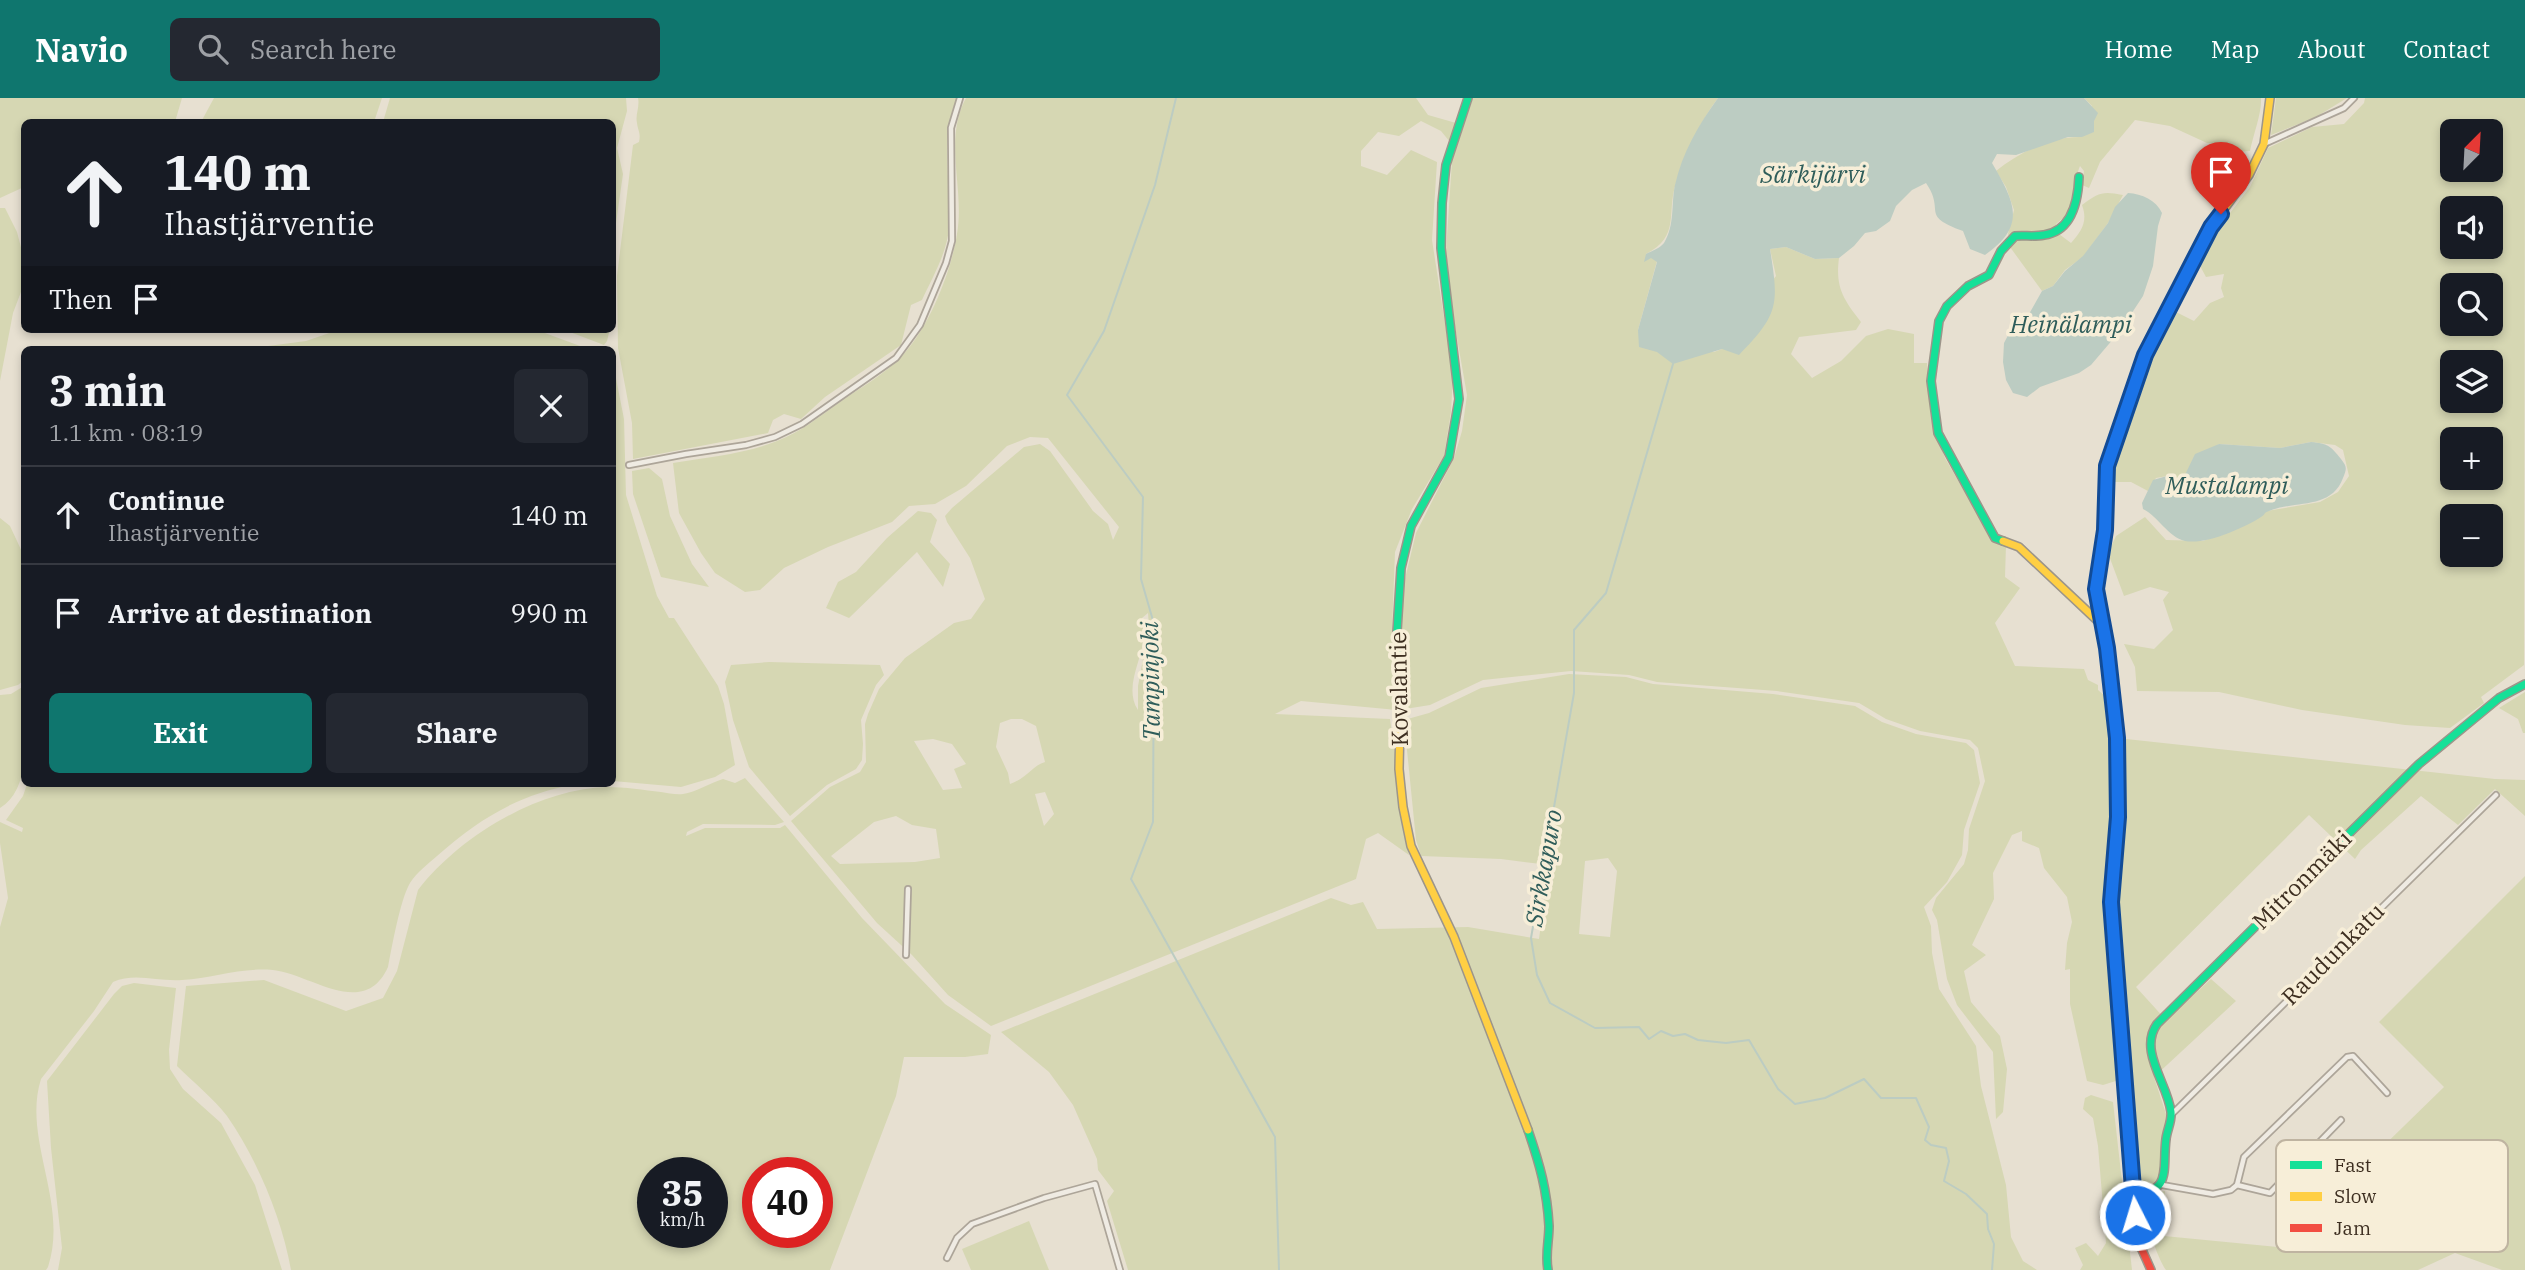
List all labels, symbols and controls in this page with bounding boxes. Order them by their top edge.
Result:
search box [170,18,660,81]
text: Navio [35,28,128,71]
icon: search [194,30,232,68]
text: Search here [250,32,396,66]
text: Home [2105,33,2173,65]
text: Map [2211,33,2259,65]
text: About [2297,33,2365,65]
text: Contact [2403,33,2490,65]
north arrow [2440,119,2502,182]
map controls [2440,119,2503,567]
text: 140 m [164,140,311,203]
pin [2191,142,2251,214]
icon: ahead [49,147,140,238]
icon: arrive [2202,153,2240,191]
water label: Särkijärvi [1759,158,1867,190]
button: sound [2440,196,2503,259]
text: Ihastjärventie [164,202,374,244]
button: search [2440,273,2503,336]
icon: arrive [127,280,165,318]
text: Then [49,282,113,316]
water label: Heinälampi [2009,308,2133,340]
button: layers [2440,350,2503,413]
text: 3 min [49,363,167,418]
button: close [514,369,588,443]
text: 1.1 km · 08:19 [49,417,203,447]
button: + [2440,427,2503,490]
water label: Mustalampi [2165,469,2289,501]
text: Continue [108,483,225,517]
icon: ahead [49,496,87,534]
text: 140 m [510,498,588,532]
button: − [2440,504,2503,567]
text: Ihastjärventie [108,517,259,547]
icon: arrive [49,594,87,632]
text: Arrive at destination [108,596,372,630]
text: 990 m [510,596,588,630]
water label: Tampinjoki [1133,620,1167,741]
street label: Kovalantie [1382,631,1414,747]
button: Exit [49,693,312,773]
button: Share [326,693,588,773]
water label: Sirkkapuro [1517,807,1569,930]
street label: Mitronmäki [2245,823,2357,935]
street label: Raudunkatu [2275,896,2390,1011]
legend [2276,1140,2508,1252]
text: Fast [2334,1153,2372,1177]
speed limit sign: 40 [742,1157,833,1248]
text: 35 [661,1170,704,1216]
position arrow [2098,1178,2172,1252]
text: Slow [2334,1184,2376,1208]
text: km/h [660,1208,705,1231]
text: Jam [2334,1216,2371,1240]

